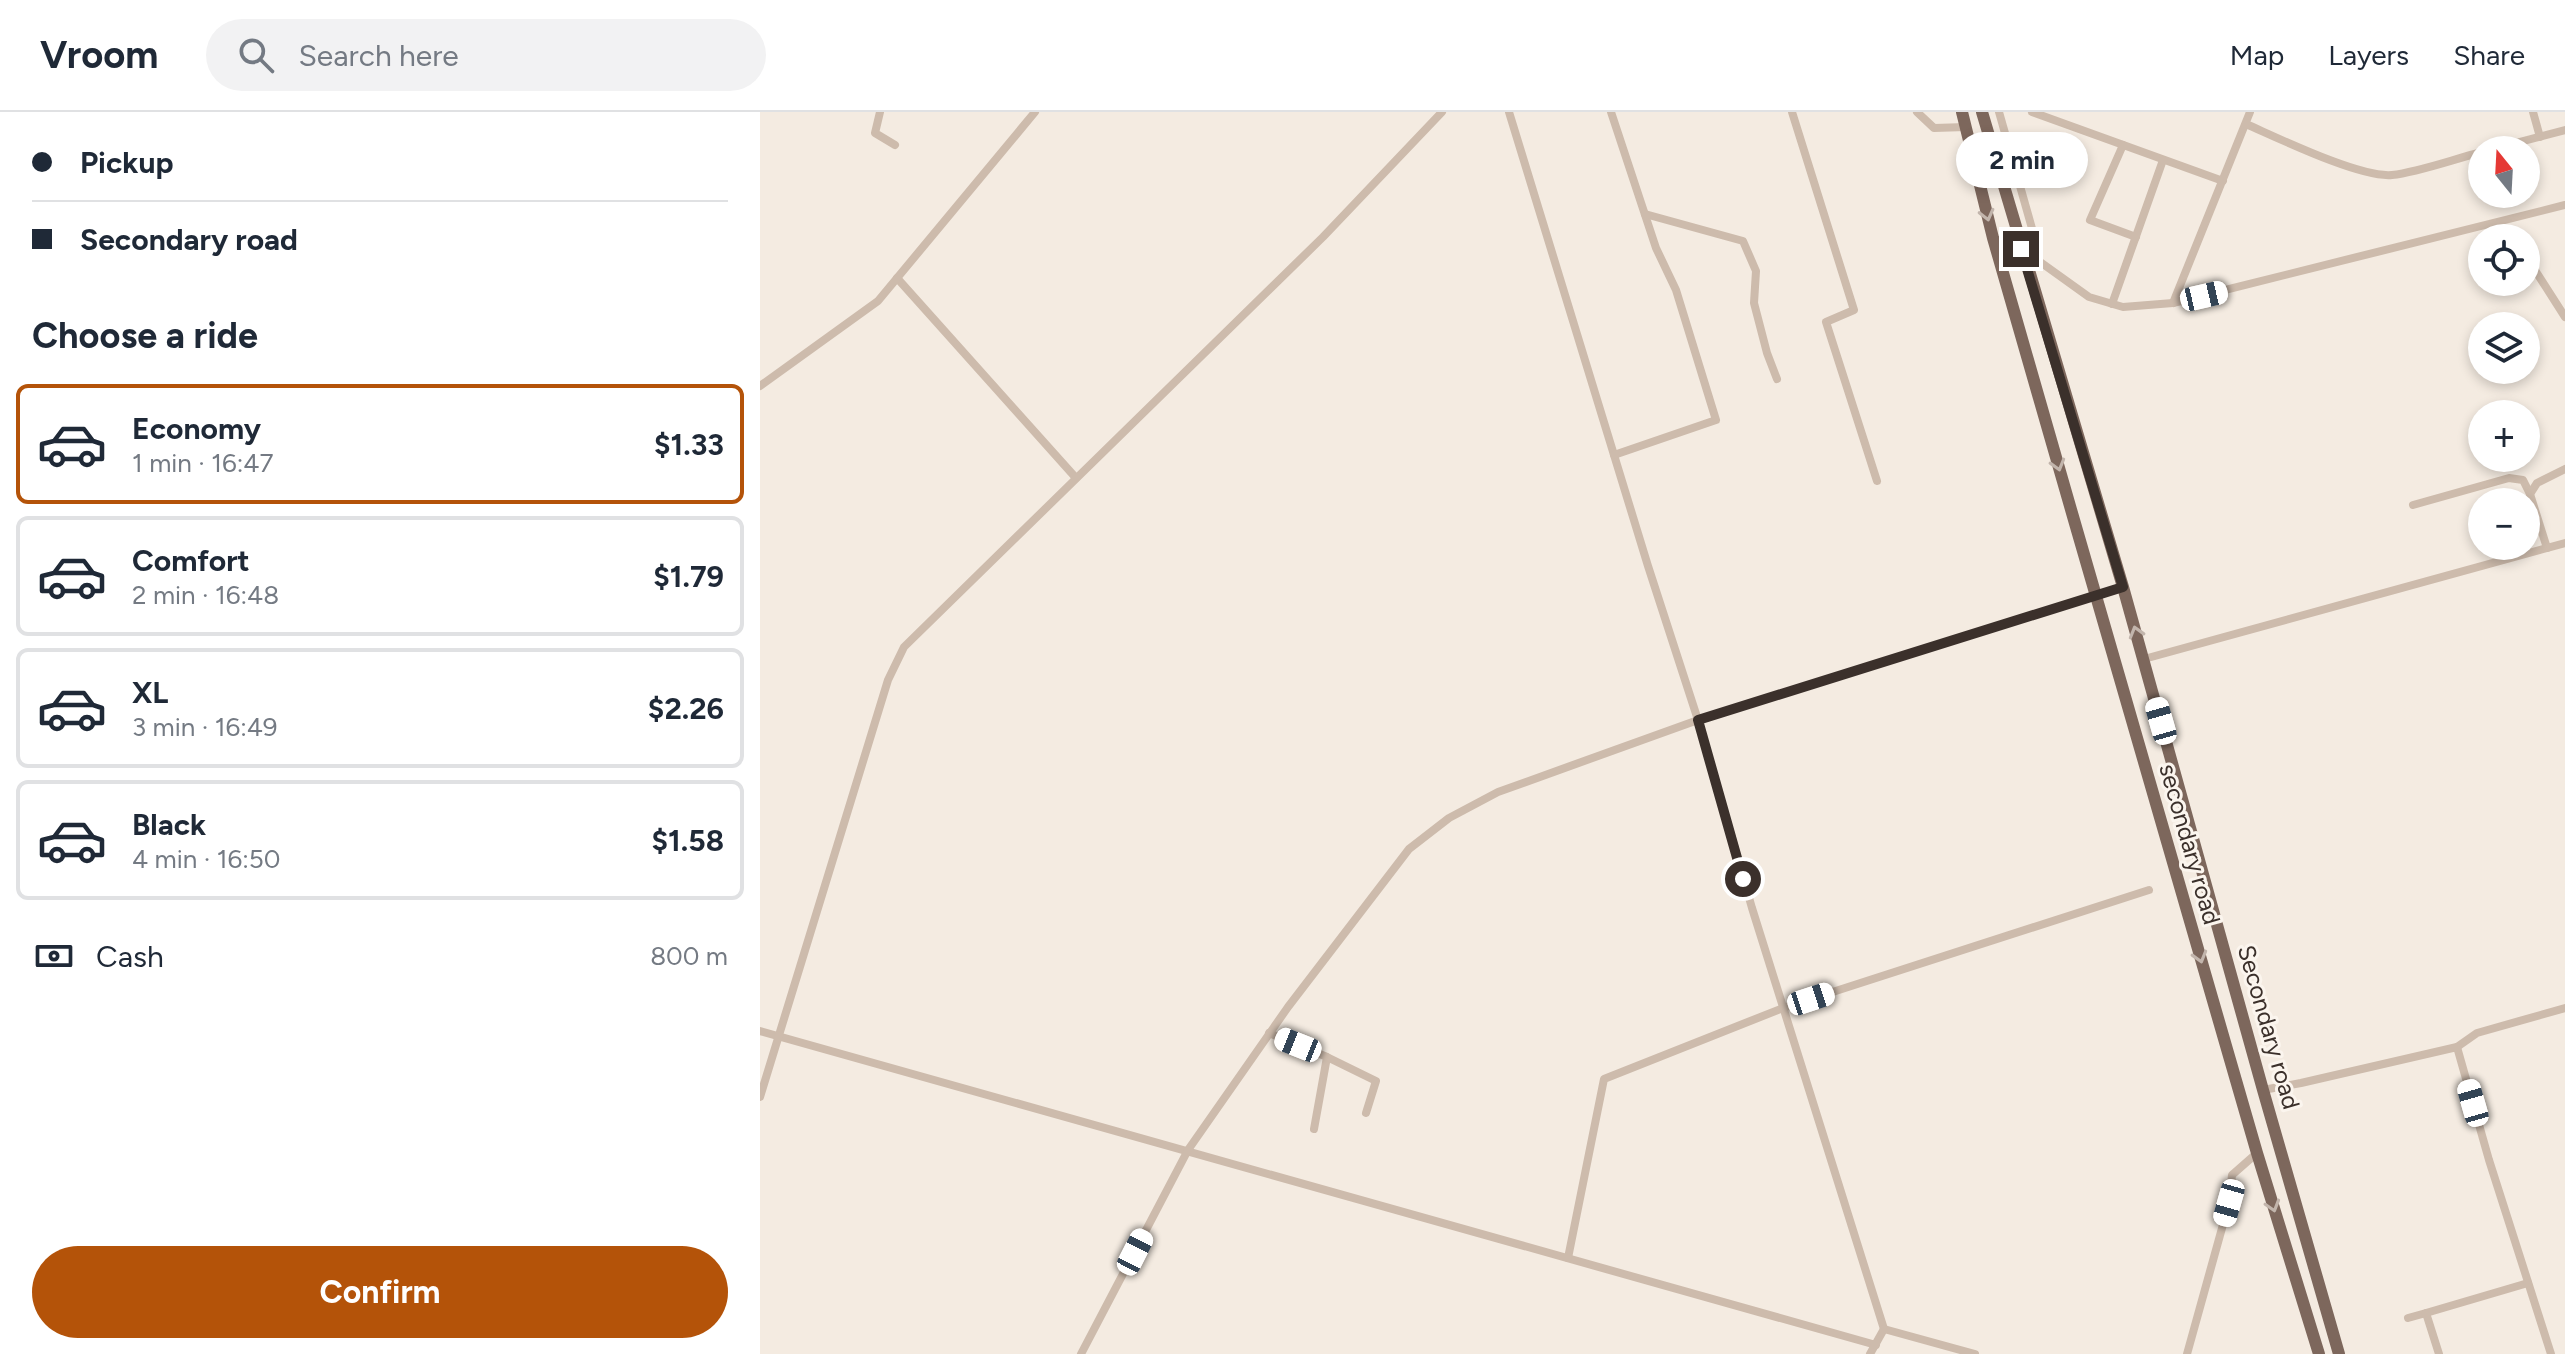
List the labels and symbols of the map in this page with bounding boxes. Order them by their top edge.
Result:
callout: 2 min [1955,133,2087,189]
north arrow [2468,136,2540,208]
one-way arrow [1978,207,1995,221]
route end [2003,231,2039,267]
car [2178,279,2230,313]
one-way arrow [2049,458,2065,471]
one-way arrow [2129,626,2145,640]
car [2143,695,2179,747]
street label: secondary road [2153,760,2227,928]
route start [1725,861,1761,897]
street label: Secondary road [2232,942,2306,1112]
one-way arrow [2191,949,2207,963]
car [1784,980,1838,1018]
car [1271,1025,1325,1065]
car [2455,1077,2491,1129]
car [2211,1177,2247,1229]
one-way arrow [2264,1199,2280,1213]
car [1113,1225,1157,1279]

